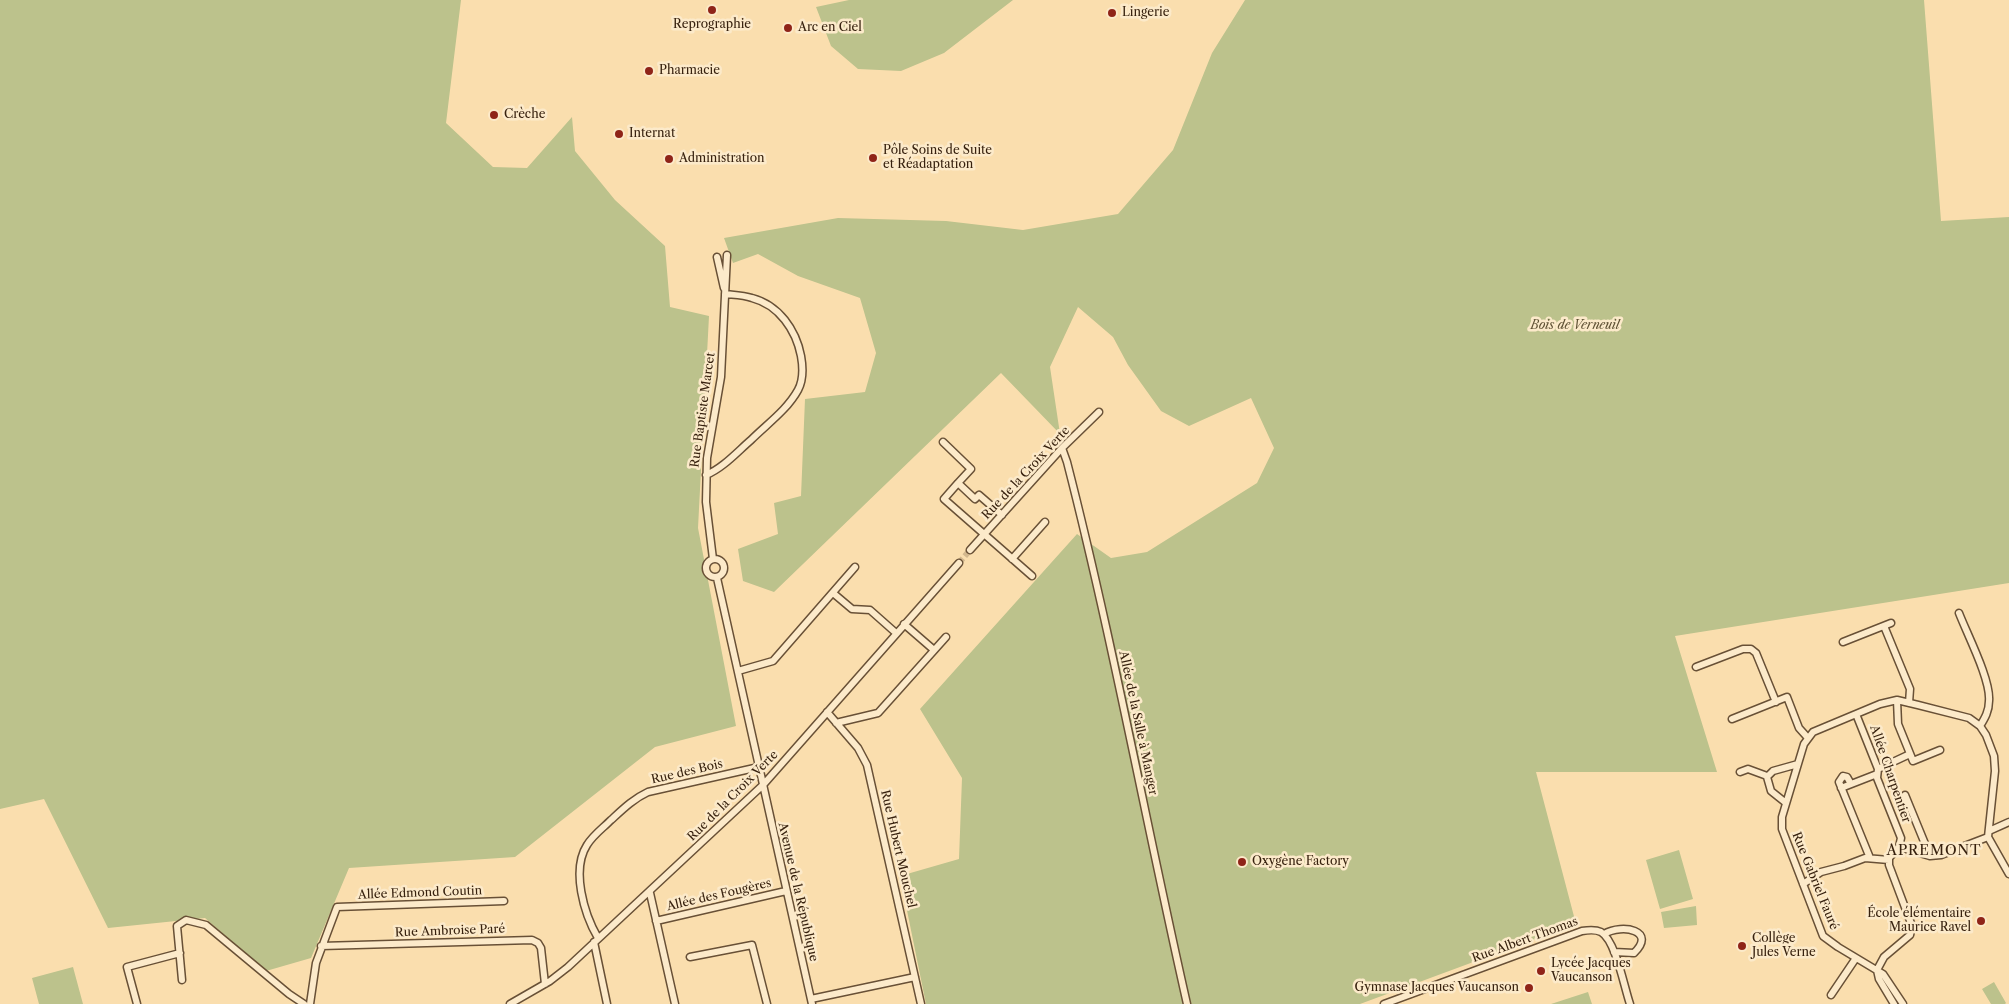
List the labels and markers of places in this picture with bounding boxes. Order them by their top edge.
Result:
marker: Reprographie [706,4,718,16]
place label: Lingerie [1122,6,1169,20]
marker: Lingerie [1106,7,1118,19]
place label: Reprographie [673,18,751,32]
place label: Arc en Ciel [798,21,862,35]
marker: Arc en Ciel [782,22,794,34]
place label: Pharmacie [659,64,720,78]
marker: Pharmacie [643,65,655,77]
place label: Crèche [504,108,545,122]
marker: Crèche [488,109,500,121]
place label: Internat [629,127,675,141]
marker: Internat [613,128,625,140]
place label: Pôle Soins de Suite et Réadaptation [883,144,992,172]
place label: Administration [679,152,765,166]
marker: Pôle Soins de Suite et Réadaptation [867,152,879,164]
marker: Administration [663,153,675,165]
place label: Oxygène Factory [1252,855,1349,869]
marker: Oxygène Factory [1236,856,1248,868]
place label: École élémentaire Maurice Ravel [1867,907,1971,935]
marker: École élémentaire Maurice Ravel [1975,915,1987,927]
place label: Collège Jules Verne [1752,932,1816,960]
marker: Collège Jules Verne [1736,940,1748,952]
place label: Lycée Jacques Vaucanson [1551,957,1631,985]
marker: Lycée Jacques Vaucanson [1535,965,1547,977]
place label: Gymnase Jacques Vaucanson [1355,981,1519,995]
marker: Gymnase Jacques Vaucanson [1523,982,1535,994]

